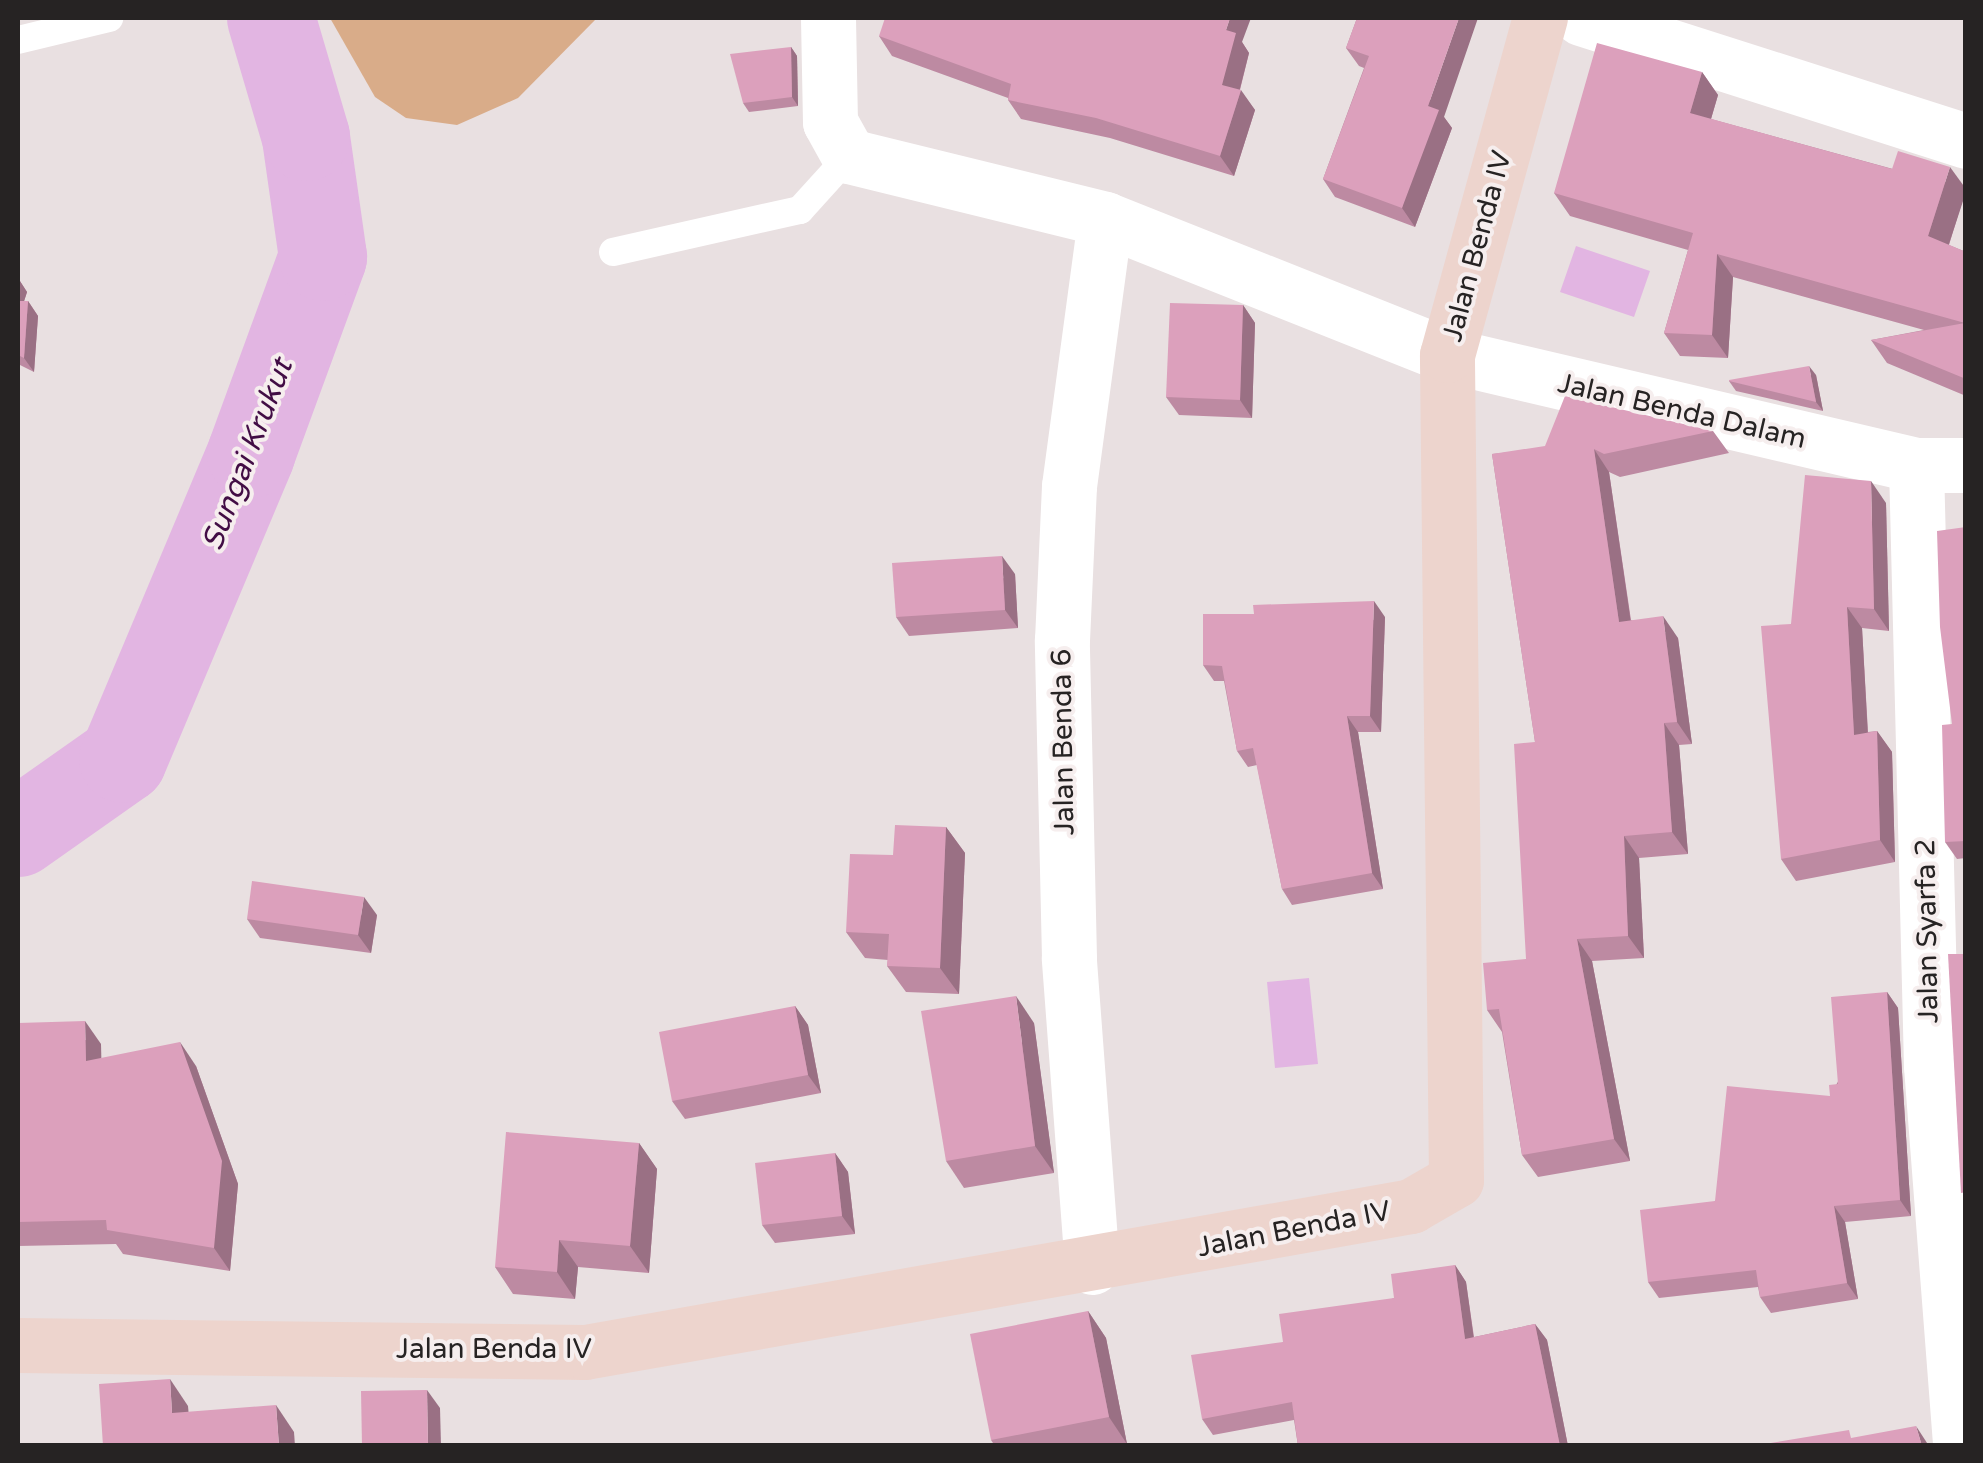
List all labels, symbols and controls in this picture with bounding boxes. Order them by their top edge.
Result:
street label: Jalan Benda IV [1435,147,1519,345]
water label: Sungai Krukut [195,354,301,556]
street label: Jalan Benda Dalam [1555,366,1809,456]
street label: Jalan Benda 6 [1045,649,1081,835]
street label: Jalan Syarfa 2 [1909,839,1945,1023]
street label: Jalan Benda IV [1195,1194,1393,1264]
street label: Jalan Benda IV [396,1332,592,1366]

